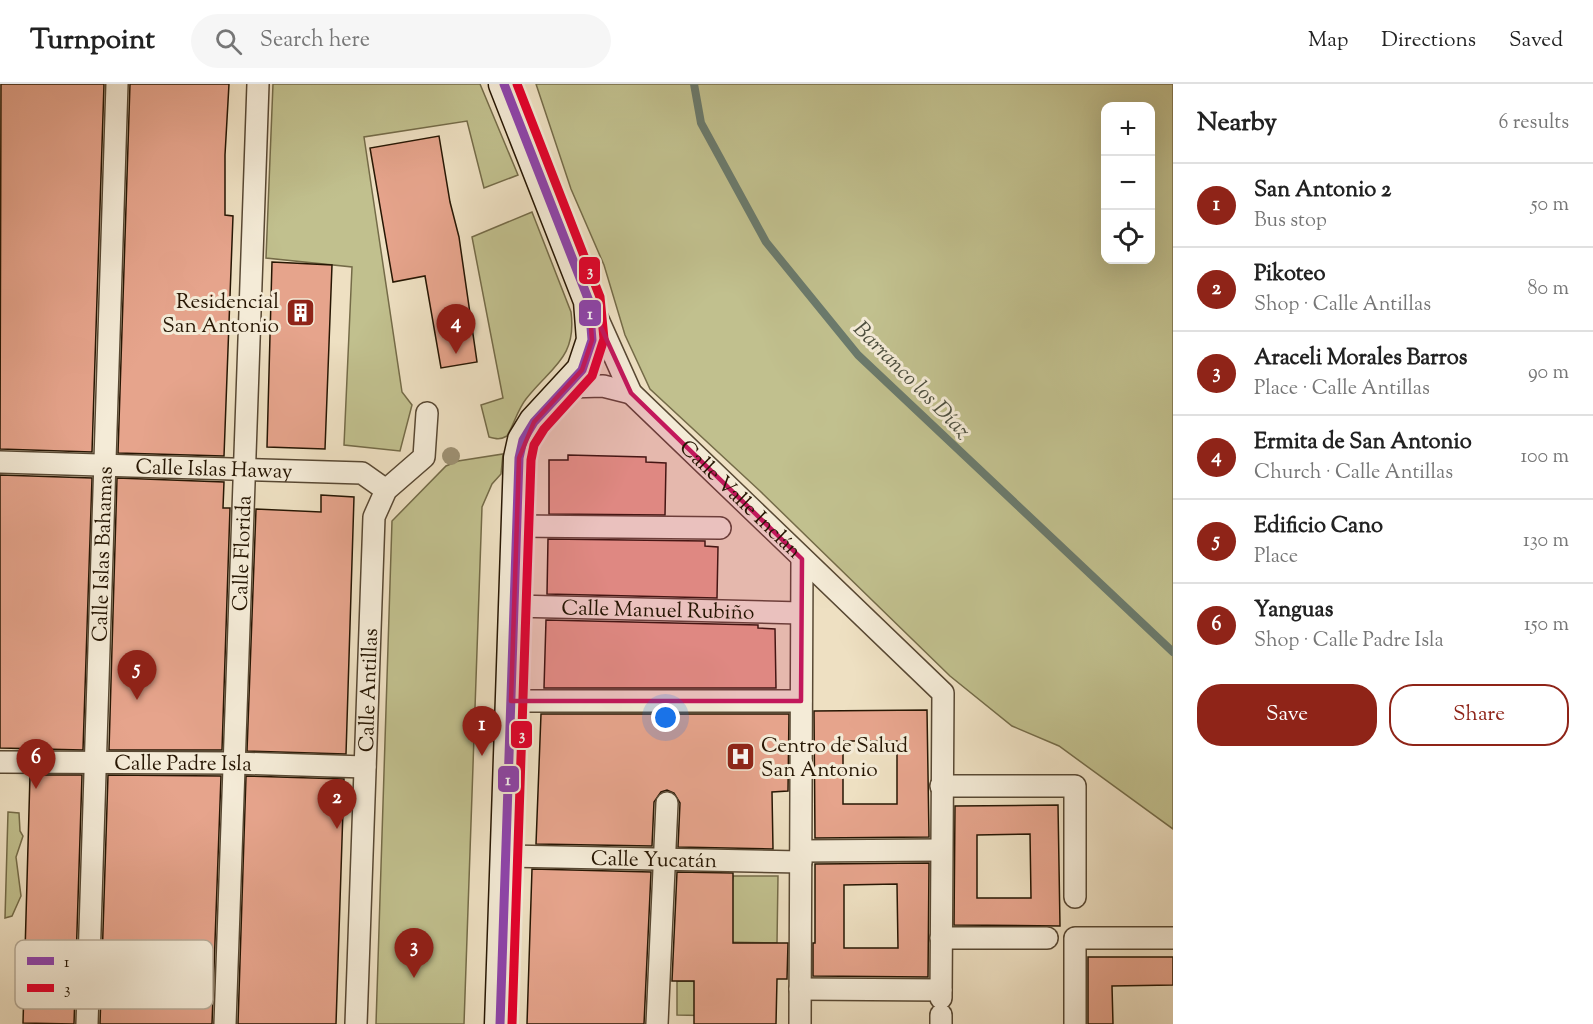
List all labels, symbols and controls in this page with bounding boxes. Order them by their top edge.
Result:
search box [191,14,611,68]
text: Turnpoint [30,21,155,61]
icon: search [212,25,245,58]
text: Search here [260,25,370,57]
text: Map [1308,26,1348,56]
text: Directions [1381,26,1476,56]
text: Saved [1509,26,1563,56]
map controls [1101,102,1155,264]
button: + [1101,102,1155,156]
text: Nearby [1197,105,1277,142]
text: 6 results [1499,109,1569,138]
button: − [1101,156,1155,210]
text: San Antonio 2 [1254,175,1391,207]
text: 1 [1213,191,1220,220]
text: 50 m [1531,191,1569,220]
text: Bus stop [1254,207,1327,236]
button: locate [1101,210,1155,264]
line badge: 3 [578,256,601,285]
text: Pikoteo [1254,259,1326,291]
text: 3 [587,261,594,284]
text: 2 [1212,275,1221,304]
text: 80 m [1528,275,1569,304]
place label: Residencial San Antonio [162,288,279,342]
text: Shop · Calle Antillas [1254,291,1431,320]
building icon: Residencial San Antonio [284,297,316,329]
line badge: 1 [578,299,602,327]
pin: 4 [436,304,476,354]
text: 1 [587,304,593,327]
water label: Barranco los Díaz [845,315,977,447]
text: Araceli Morales Barros [1254,343,1467,375]
text: 3 [1212,359,1221,388]
text: 90 m [1528,359,1569,388]
text: Place · Calle Antillas [1254,375,1430,404]
text: Ermita de San Antonio [1254,427,1472,459]
street label: Calle Valle Inclán [672,434,808,566]
text: 4 [1211,443,1222,472]
text: 100 m [1520,443,1569,472]
street label: Calle Islas Haway [135,453,293,488]
text: Church · Calle Antillas [1254,459,1453,488]
street label: Calle Islas Bahamas [86,466,122,643]
street label: Calle Florida [226,494,261,612]
text: Edificio Cano [1254,511,1383,543]
text: 5 [1213,527,1220,556]
text: 130 m [1523,527,1569,556]
text: Place [1254,543,1298,572]
street label: Calle Manuel Rubiño [561,594,755,629]
text: Yanguas [1254,595,1333,627]
text: 6 [1212,611,1221,640]
text: 150 m [1524,611,1569,640]
text: Shop · Calle Padre Isla [1254,627,1444,656]
street label: Calle Antillas [353,628,387,753]
pin: 5 [118,650,156,700]
button: Save [1197,684,1377,746]
button: Share [1389,684,1569,746]
your location [651,703,680,732]
pin: 1 [462,706,502,756]
line badge: 3 [510,720,533,749]
text: 3 [519,725,526,748]
place label: Centro de Salud San Antonio [761,732,908,786]
pin: 6 [16,740,56,789]
hospital icon: Centro de Salud San Antonio [724,741,756,773]
street label: Calle Padre Isla [114,749,252,781]
line badge: 1 [497,765,520,793]
text: 1 [505,770,511,793]
pin: 2 [318,780,356,829]
street label: Calle Yucatán [591,845,717,877]
pin: 3 [394,928,434,978]
legend [15,940,213,1009]
text: 1 [64,952,70,975]
text: 3 [64,979,70,1002]

